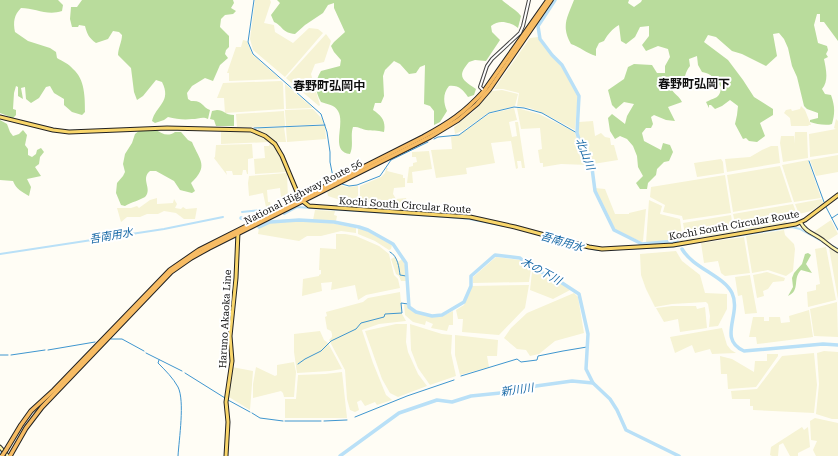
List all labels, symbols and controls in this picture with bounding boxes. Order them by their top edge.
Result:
district label: 春野町弘岡下 [658,77,730,91]
district label: 春野町弘岡中 [293,79,365,93]
water label: 北山川 [573,136,597,173]
street label: National Highway Route 56 [242,157,364,227]
street label: Kochi South Circular Route [339,195,472,215]
street label: Kochi South Circular Route [668,208,801,242]
water label: 吾南用水 [88,226,135,246]
water label: 吾南用水 [539,230,586,255]
water label: 木の下川 [519,255,564,288]
street label: Haruno Akaoka Line [217,269,233,369]
water label: 新川川 [500,381,535,399]

